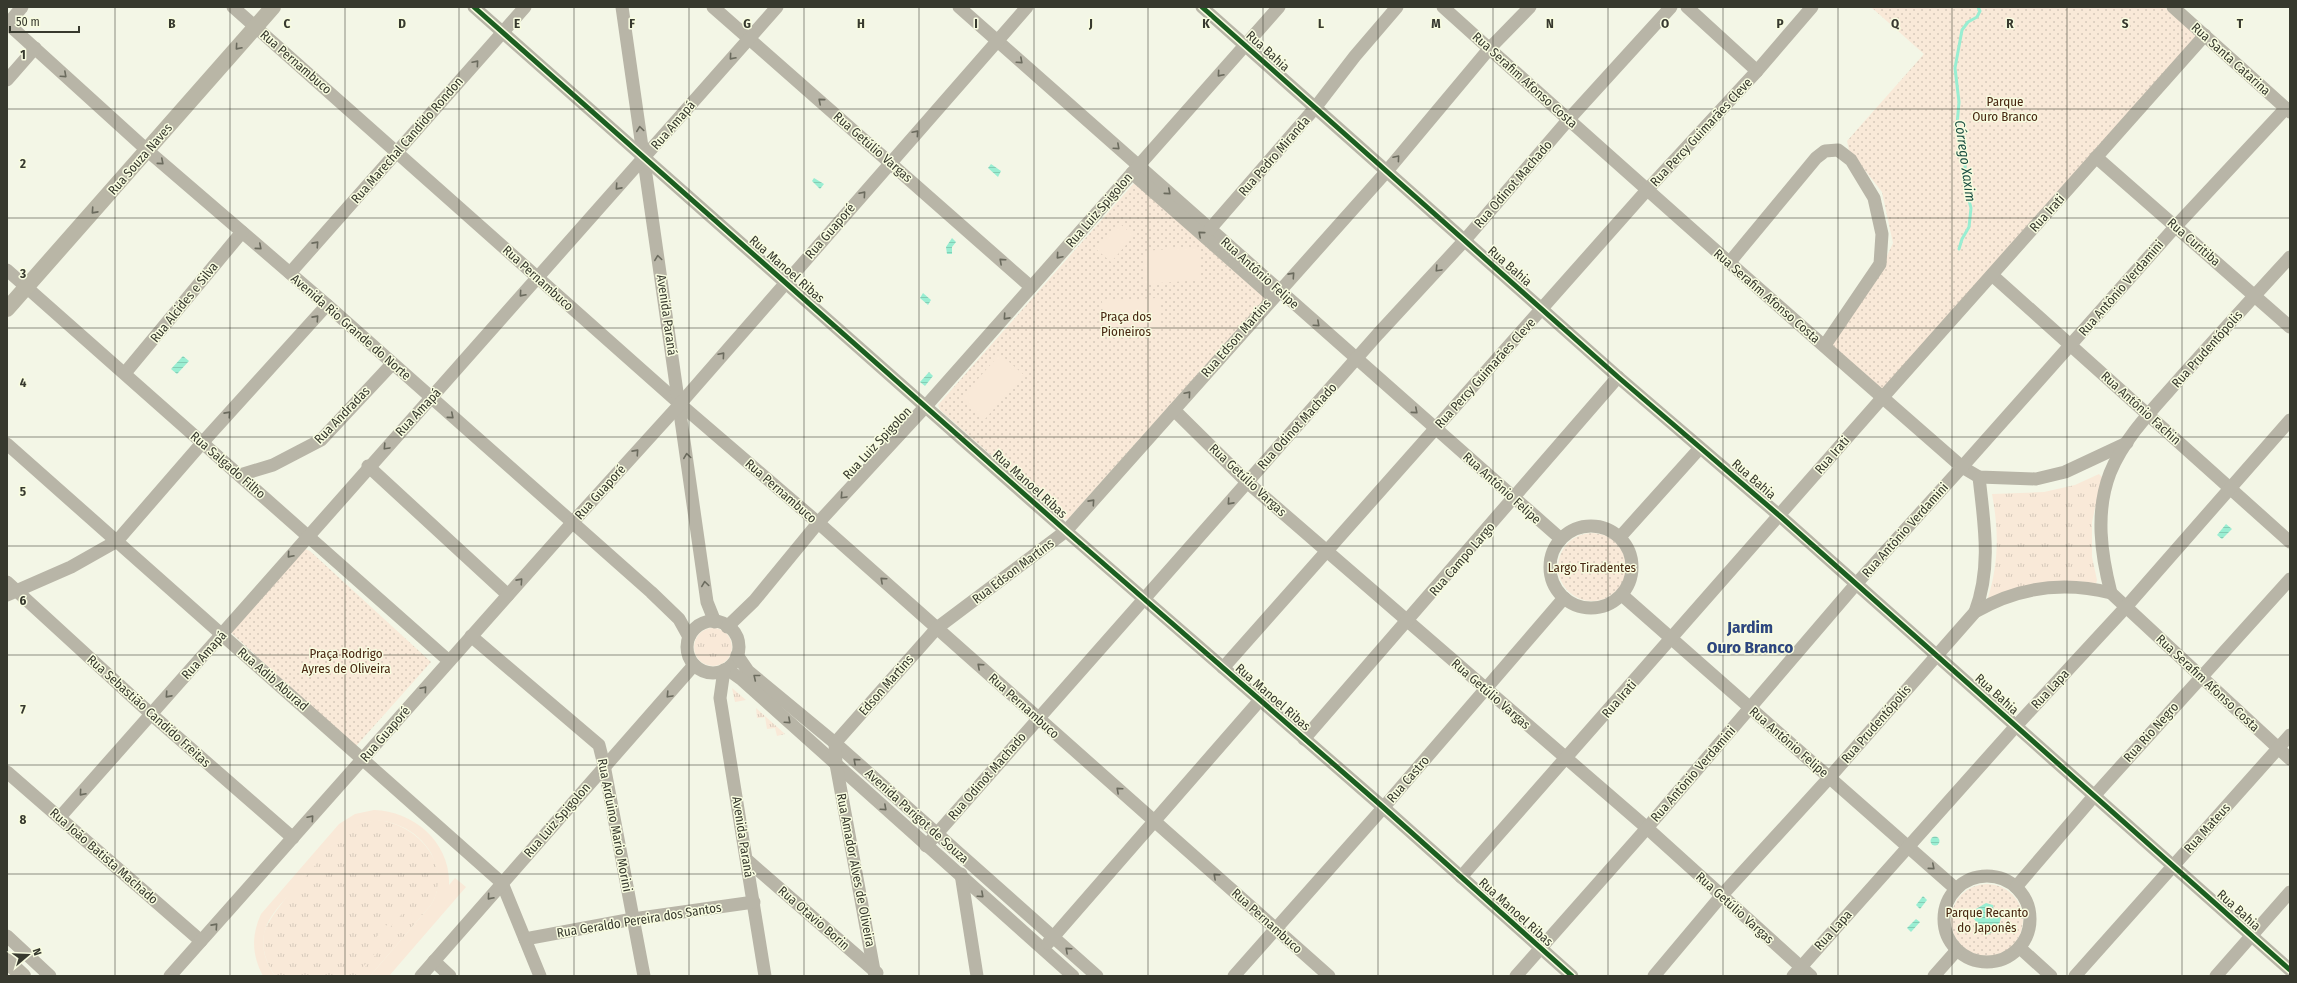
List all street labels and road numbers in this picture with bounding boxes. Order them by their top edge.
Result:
street label: Rua Santa Catarina [2188,20,2274,98]
street label: Rua Pernambuco [257,27,335,97]
street label: Rua Bahia [1243,28,1293,74]
street label: Rua Serafim Afonso Costa [1470,29,1580,131]
street label: Rua Marechal Candido Rondon [348,74,466,206]
street label: Rua Percy Guimarães Cleve [1647,75,1755,189]
street label: Rua Amapá [648,98,698,152]
street label: Rua Getúlio Vargas [831,109,916,186]
street label: Rua Pedro Miranda [1235,113,1313,199]
street label: Rua Souza Naves [105,120,175,198]
street label: Rua Odinot Machado [1471,137,1555,231]
street label: Rua Luiz Spigolon [1063,170,1135,250]
street label: Rua Irati [2026,191,2068,235]
street label: Rua Guaporé [802,200,858,262]
street label: Rua Curitiba [2165,215,2223,269]
street label: Rua Manoel Ribas [746,232,828,306]
street label: Rua Antônio Felipe [1218,234,1302,312]
street label: Rua Antônio Verdamini [2075,237,2167,339]
street label: Rua Pernambuco [500,242,576,314]
street label: Rua Bahia [1485,243,1535,289]
street label: Rua Serafim Afonso Costa [1711,246,1823,346]
street label: Rua Alcides e Silva [147,259,221,345]
street label: Avenida Rio Grande do Norte [288,271,414,383]
street label: Avenida Paraná [654,273,680,357]
street label: Rua Edson Martins [1198,296,1274,380]
street label: Rua Prudentópolis [2169,307,2246,391]
street label: Rua Percy Guimarães Cleve [1432,315,1538,431]
street label: Rua Antônio Fachin [2098,368,2184,448]
street label: Rua Odinot Machado [1254,380,1340,472]
street label: Rua Andradas [311,383,373,447]
street label: Rua Amapá [392,385,444,439]
street label: Rua Luiz Spigolon [840,404,914,482]
street label: Rua Salgado Filho [188,428,269,502]
street label: Rua Irati [1812,433,1852,477]
street label: Rua Getúlio Vargas [1207,441,1290,520]
street label: Rua Manoel Ribas [990,447,1070,521]
street label: Rua Antônio Felipe [1460,449,1544,527]
street label: Rua Pernambuco [742,456,820,526]
street label: Rua Bahia [1729,456,1779,502]
street label: Rua Guaporé [572,462,628,522]
street label: Rua Antônio Verdamini [1859,480,1951,580]
street label: Rua Campo Largo [1426,519,1498,599]
street label: Rua Edson Martins [969,535,1057,607]
street label: Rua Amapá [178,628,230,682]
street label: Rua Serafim Afonso Costa [2153,631,2263,735]
street label: Rua Adib Aburad [235,644,311,714]
street label: Edson Martins [856,651,917,718]
street label: Rua Sebastião Candido Freitas [84,652,214,771]
street label: Rua Getúlio Vargas [1449,656,1534,733]
street label: Rua Manoel Ribas [1232,660,1314,734]
street label: Rua Lapa [2028,666,2072,712]
street label: Rua Pernambuco [986,670,1062,742]
street label: Rua Bahia [1972,671,2022,717]
street label: Rua Irati [1599,677,1639,721]
street label: Rua Prudentópolis [1838,682,1914,766]
street label: Rua Rio Negro [2120,699,2182,765]
street label: Rua Guaporé [357,703,413,765]
street label: Rua Antônio Felipe [1746,704,1832,780]
street label: Rua Antônio Verdamini [1647,723,1739,825]
street label: Rua Odinot Machado [945,729,1029,823]
street label: Rua Castro [1384,753,1432,805]
street label: Rua Arduino Mario Morini [595,757,635,893]
street label: Avenida Parigot de Souza [862,766,972,866]
street label: Rua Luiz Spigolon [521,780,593,860]
street label: Rua Amador Alves de Oliveira [834,792,878,948]
street label: Avenida Paraná [729,795,757,879]
street label: Rua Mateus [2181,800,2234,856]
street label: Rua João Batista Machado [47,805,161,907]
street label: Rua Getúlio Vargas [1693,869,1777,947]
street label: Rua Manoel Ribas [1476,875,1556,949]
street label: Rua Otavio Borin [775,883,853,953]
street label: Rua Pernambuco [1229,885,1305,957]
street label: Rua Bahia [2214,887,2264,933]
street label: Rua Geraldo Pereira dos Santos [556,899,723,940]
street label: Rua Lapa [1811,907,1855,953]

